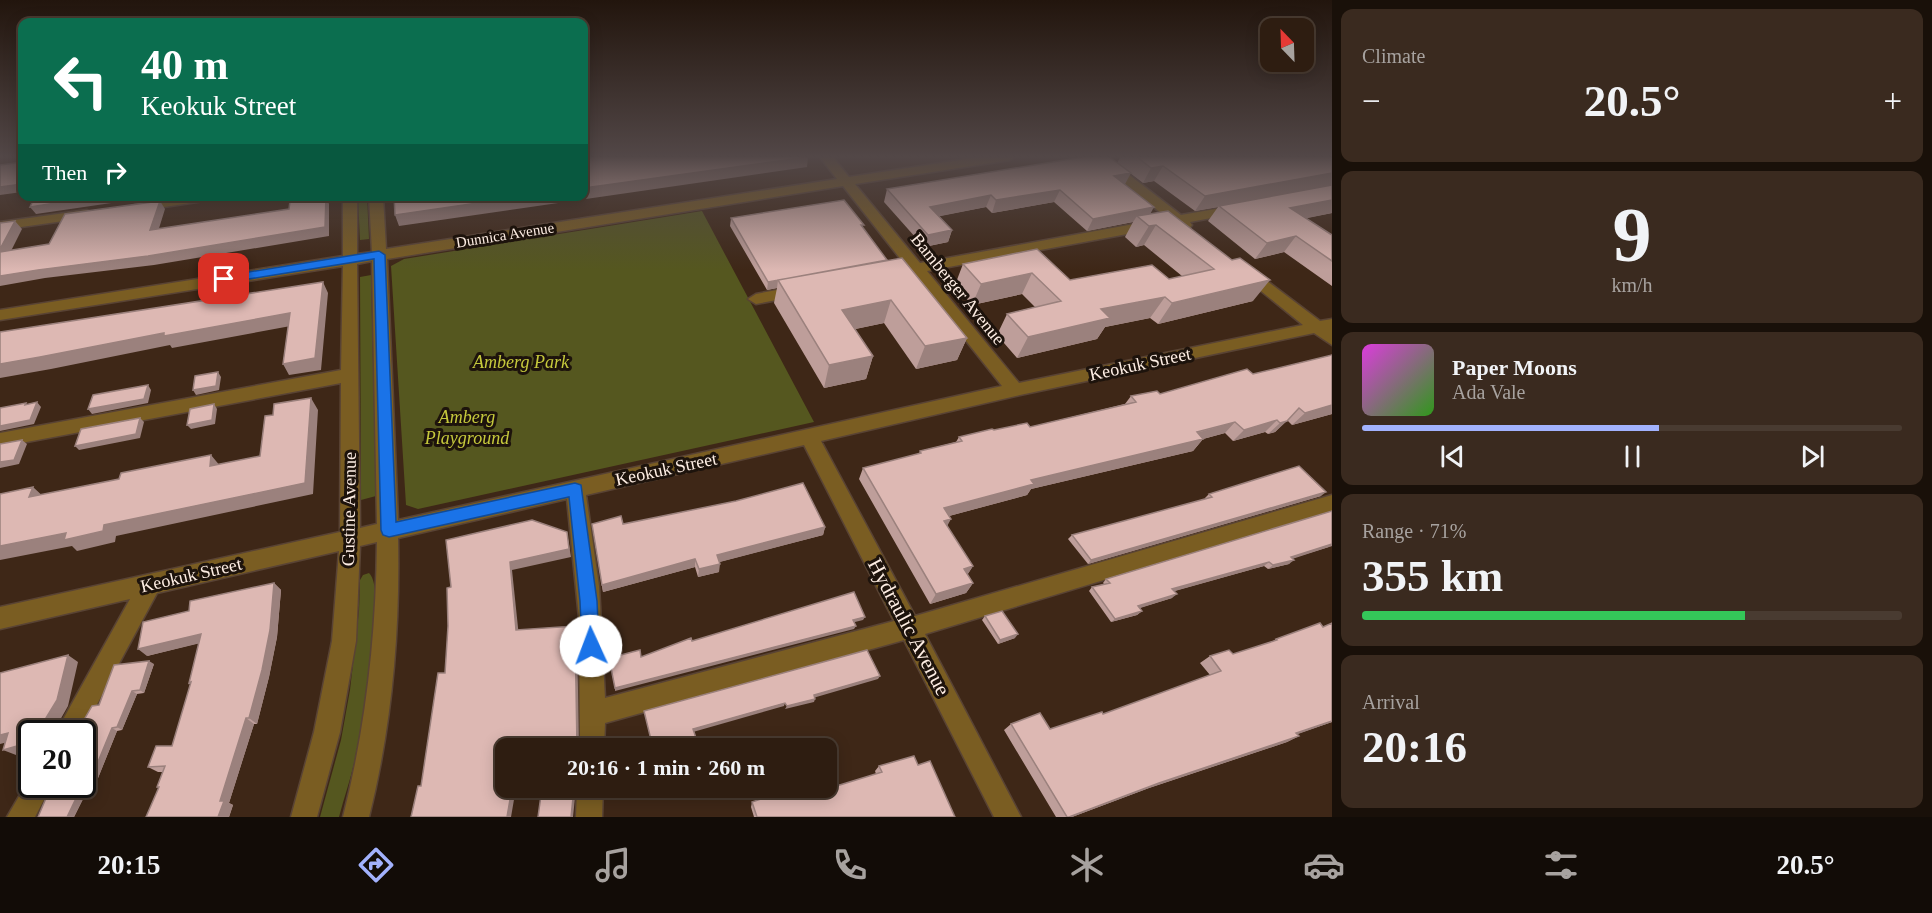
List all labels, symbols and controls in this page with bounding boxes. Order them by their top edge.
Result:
north arrow [1260,18,1314,72]
map controls [1260,18,1314,72]
icon: left [42,42,120,120]
text: 40 m [141,42,229,88]
text: Climate [1362,45,1425,67]
text: 20.5° [1584,76,1680,126]
text: − [1362,83,1381,119]
text: + [1883,83,1902,119]
text: Keokuk Street [141,91,296,121]
icon: right [99,156,132,189]
text: Then [42,160,87,185]
text: 9 [1613,191,1652,278]
street label: Dunnica Avenue [455,219,556,251]
street label: Bamberger Avenue [907,229,1009,349]
pin [198,253,249,304]
icon: arrive [207,262,240,295]
text: km/h [1611,274,1653,296]
street label: Keokuk Street [1087,343,1193,385]
park label: Amberg Park [472,352,570,372]
text: Paper Moons [1452,355,1577,380]
text: Ada Vale [1452,381,1526,403]
park label: Amberg Playground [424,407,510,448]
icon: previous [1436,440,1469,473]
icon: pause [1616,440,1649,473]
icon: next [1796,440,1829,473]
street label: Keokuk Street [613,448,719,490]
street label: Gustine Avenue [338,452,360,566]
text: Range · 71% [1362,520,1466,542]
text: 355 km [1362,551,1503,601]
street label: Keokuk Street [138,554,244,596]
street label: Hydraulic Avenue [863,554,955,700]
position arrow [559,614,623,678]
text: Arrival [1362,691,1420,713]
speed limit sign: 20 [18,720,96,798]
text: 20:16 [1362,722,1467,772]
text: 20:16 · 1 min · 260 m [567,755,765,780]
icon: directions [355,844,397,886]
icon: music [592,844,634,886]
icon: phone [829,844,871,886]
icon: climate [1066,844,1108,886]
icon: car [1303,844,1345,886]
icon: filters [1540,844,1582,886]
text: 20:15 [97,850,160,880]
text: 20.5° [1776,850,1835,880]

